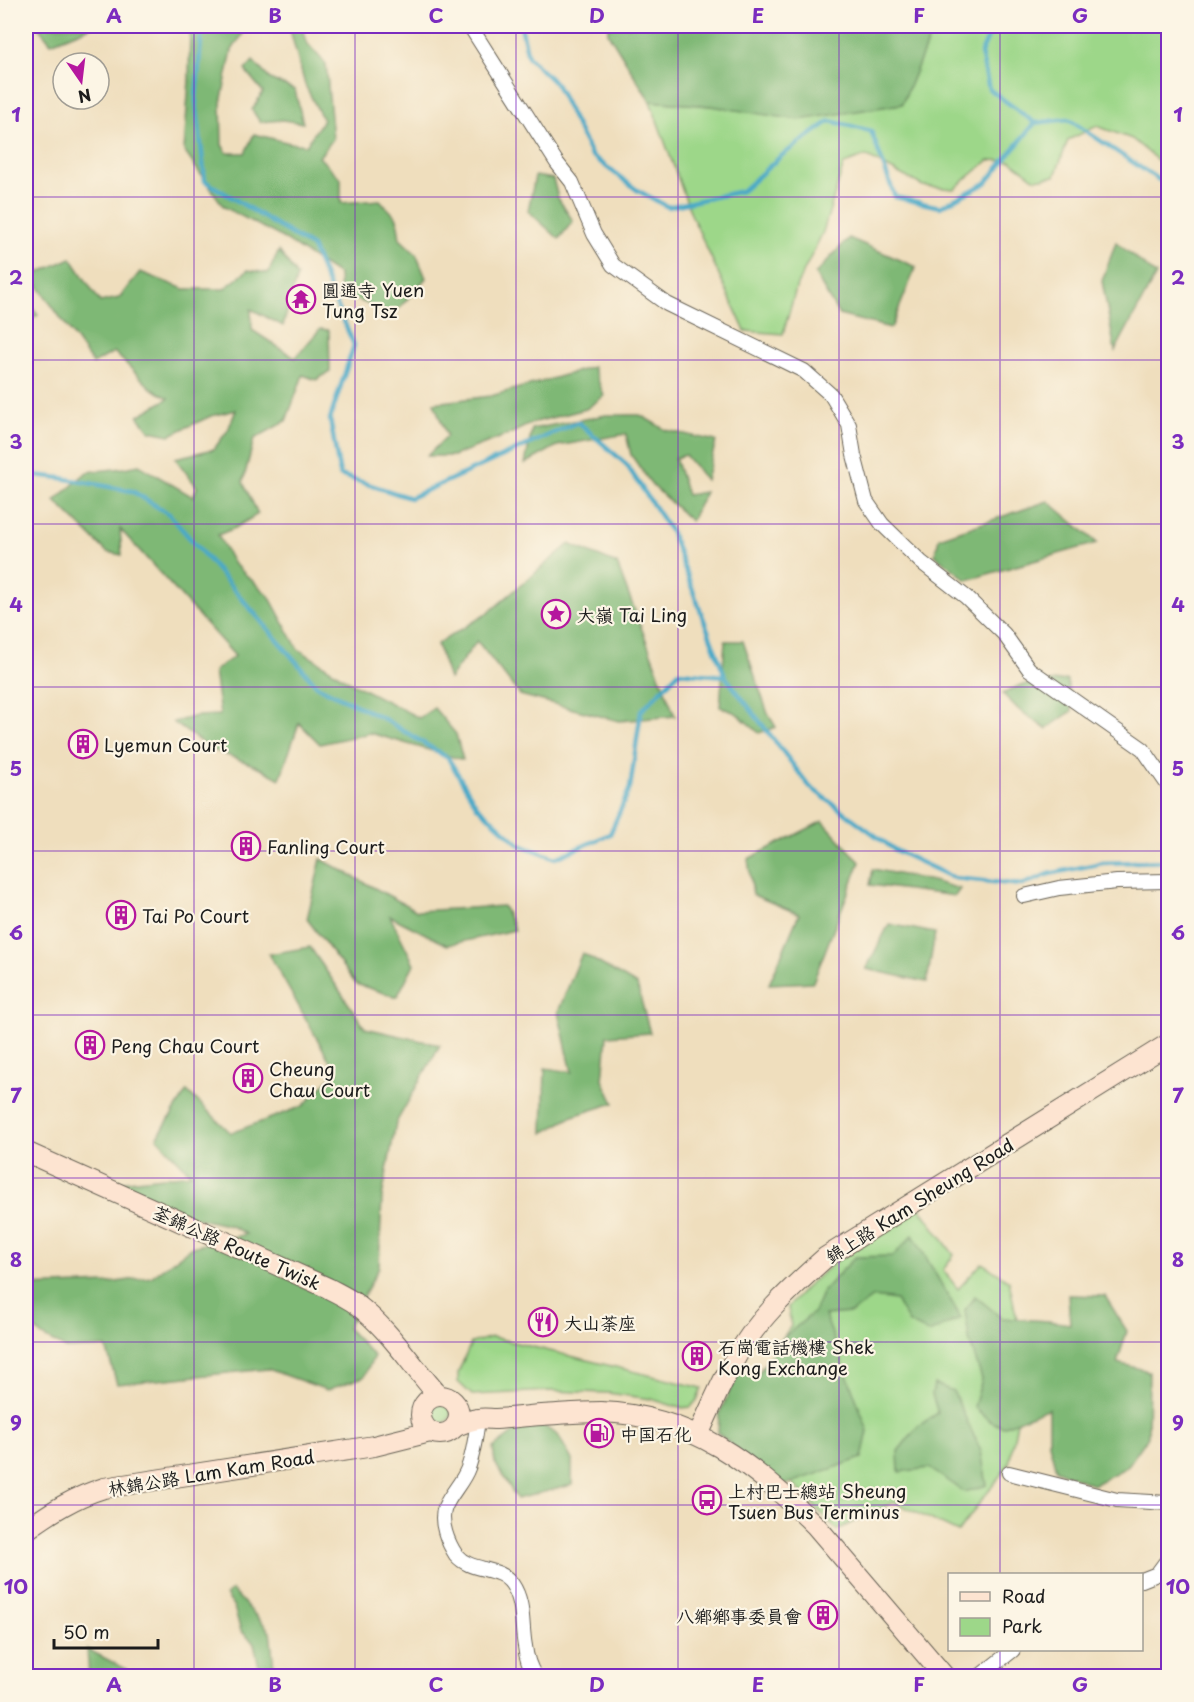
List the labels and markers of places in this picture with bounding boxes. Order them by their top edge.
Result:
place label: 圓通寺 Yuen Tung Tsz [322,276,424,324]
temple icon: 圓通寺 Yuen Tung Tsz [285,283,317,315]
place icon: 大嶺 Tai Ling [540,598,572,630]
place label: 大嶺 Tai Ling [577,601,687,628]
building icon: Lyemun Court [67,728,99,760]
place label: Lyemun Court [104,731,227,758]
building icon: Fanling Court [230,830,262,862]
place label: Fanling Court [267,833,385,860]
building icon: Tai Po Court [105,899,137,931]
place label: Tai Po Court [142,902,249,929]
building icon: Peng Chau Court [74,1029,106,1061]
place label: Peng Chau Court [111,1032,259,1059]
place label: Cheung Chau Court [269,1055,370,1103]
building icon: Cheung Chau Court [232,1062,264,1094]
restaurant icon: 大山荼座 [527,1306,559,1338]
place label: 大山荼座 [564,1309,636,1336]
place label: 石崗電話機樓 Shek Kong Exchange [718,1333,874,1381]
building icon: 石崗電話機樓 Shek Kong Exchange [681,1340,713,1372]
fuel station icon: 中国石化 [583,1417,615,1449]
place label: 中国石化 [620,1420,692,1447]
place label: 上村巴士總站 Sheung Tsuen Bus Terminus [728,1477,906,1525]
bus stop icon: 上村巴士總站 Sheung Tsuen Bus Terminus [691,1484,723,1516]
building icon: 八鄉鄉事委員會 [807,1599,839,1631]
place label: 八鄉鄉事委員會 [676,1602,802,1629]

